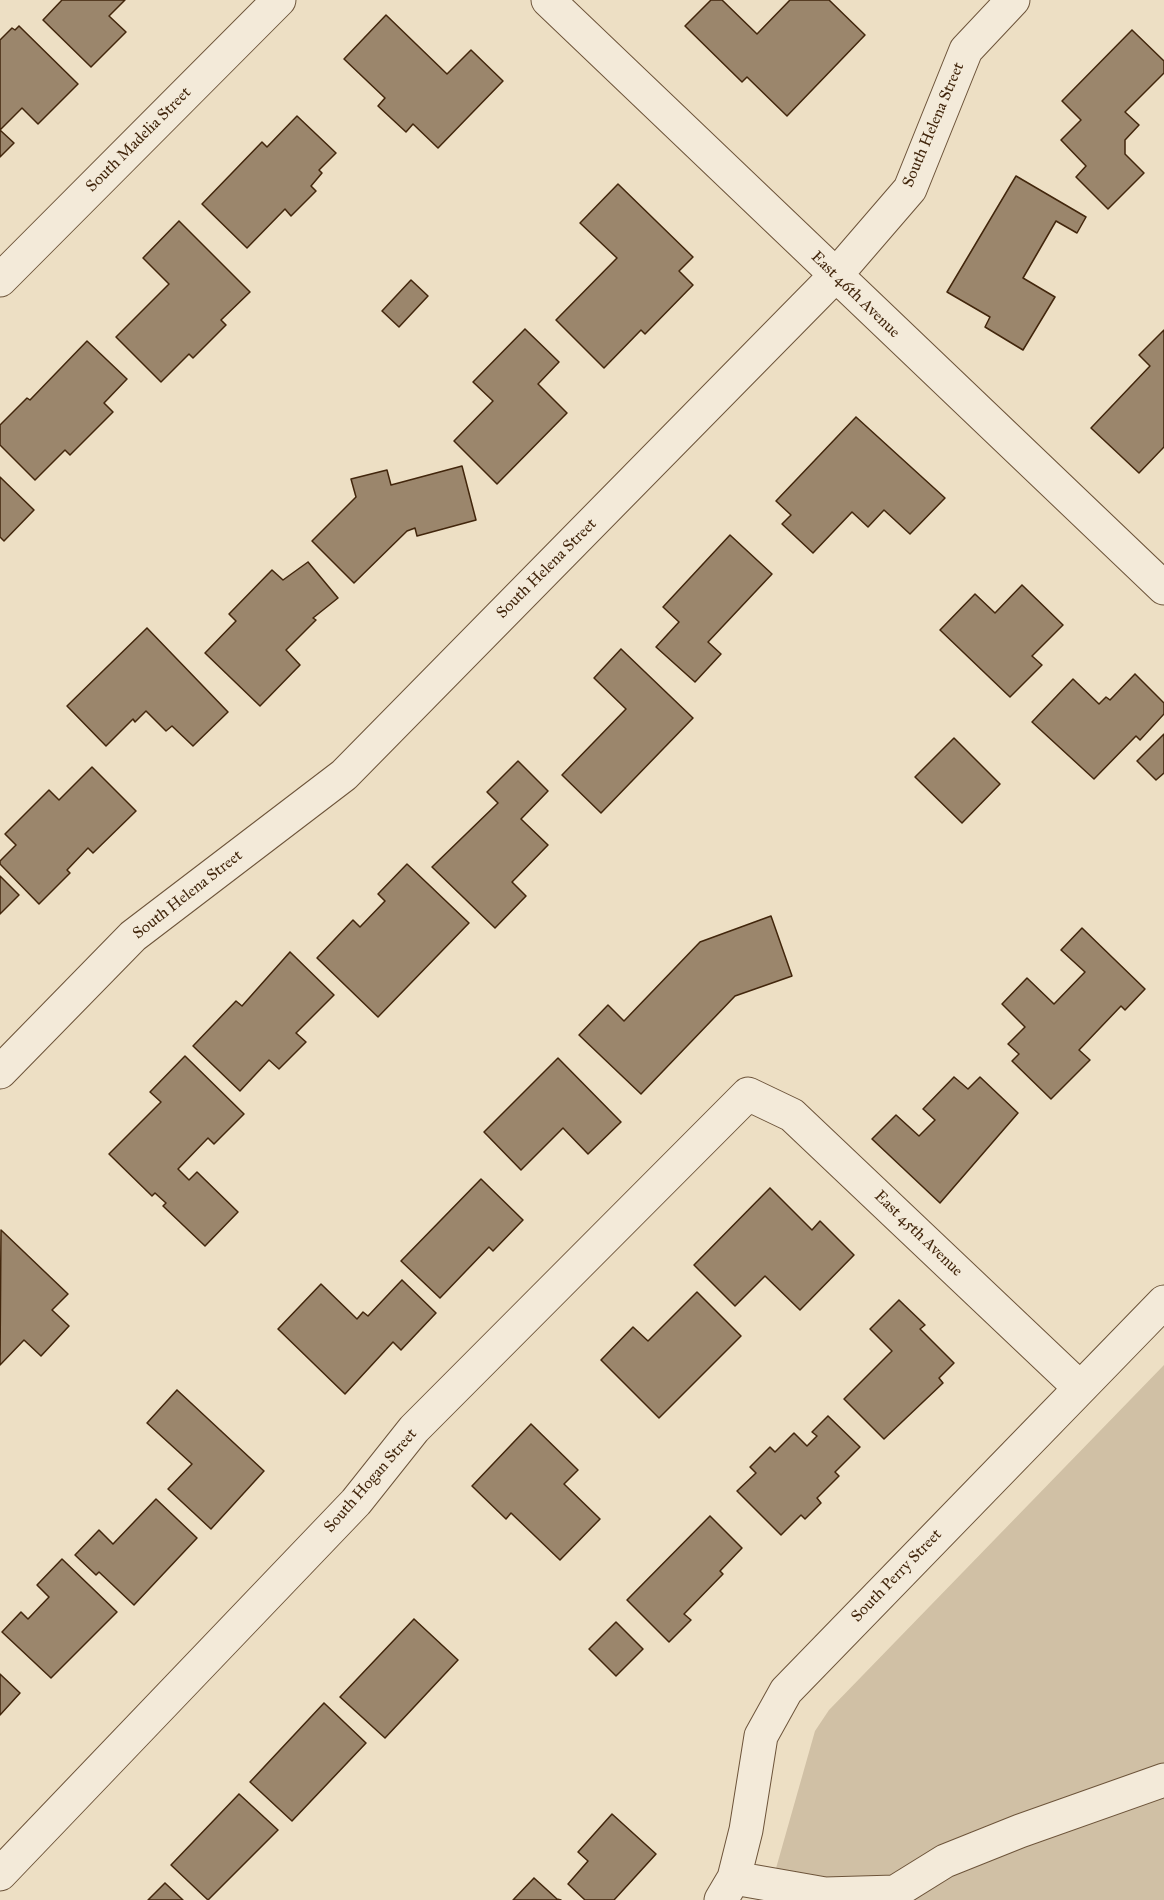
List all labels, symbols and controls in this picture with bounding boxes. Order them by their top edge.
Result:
street label: South Helena Street [899,60,969,190]
street label: South Madelia Street [83,84,195,196]
street label: East 46th Avenue [806,248,904,342]
street label: South Helena Street [493,515,601,623]
street label: South Helena Street [129,846,247,944]
street label: East 45th Avenue [870,1187,966,1281]
street label: South Hogan Street [321,1425,421,1537]
street label: South Perry Street [848,1525,946,1627]

